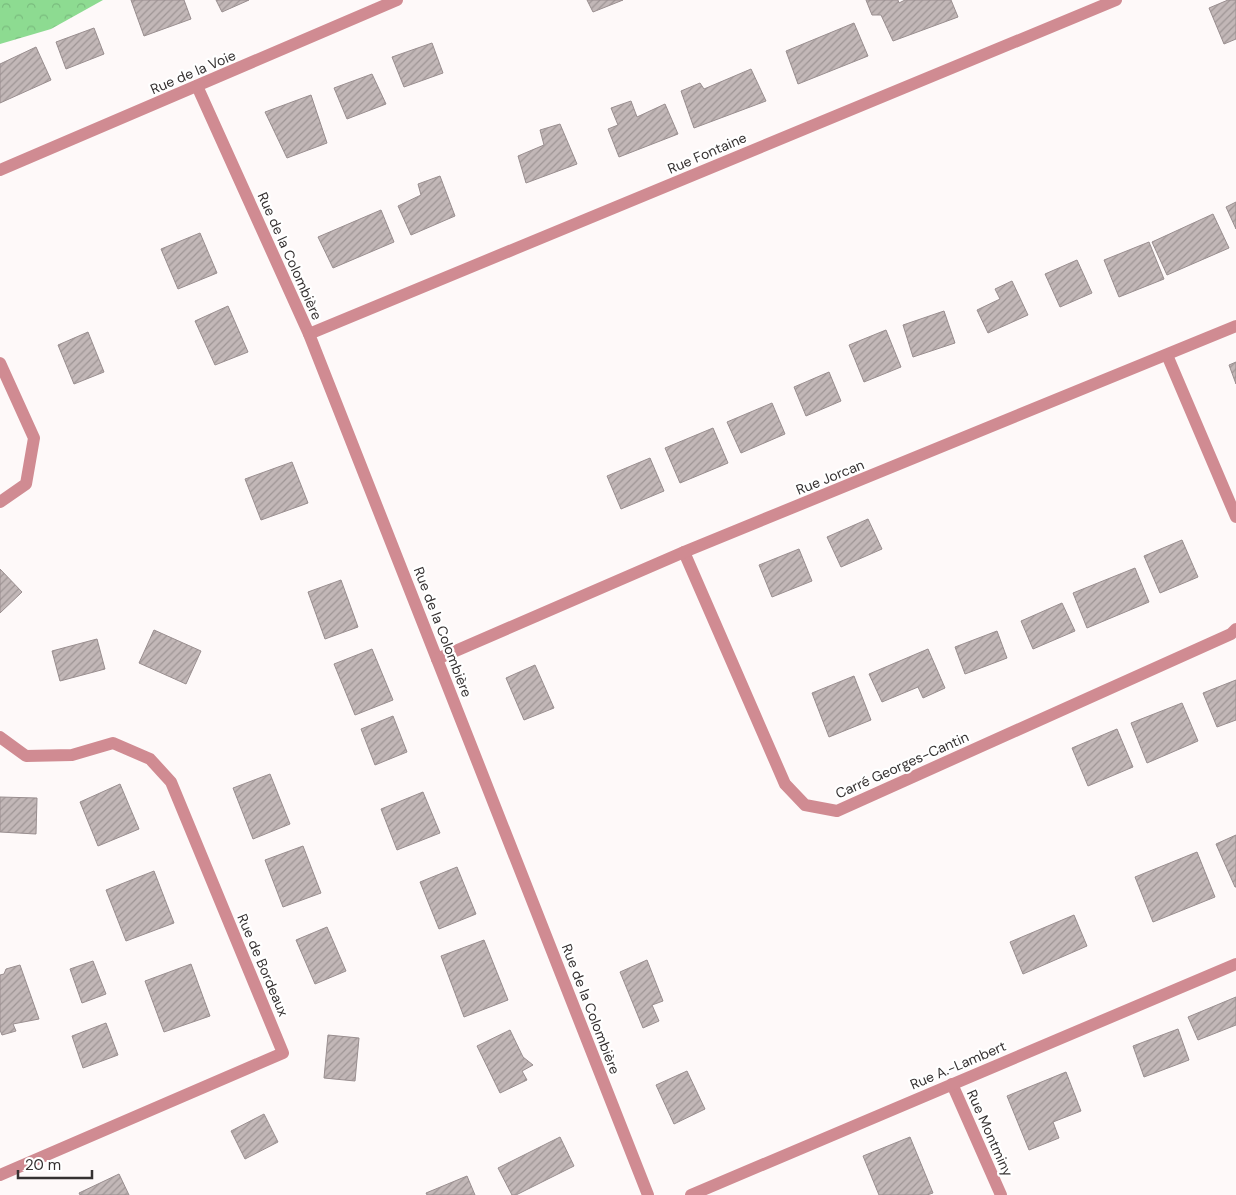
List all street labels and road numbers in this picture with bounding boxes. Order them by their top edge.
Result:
street label: Rue de la Voie [148,46,238,98]
street label: Rue Fontaine [665,128,749,178]
street label: Rue de la Colombière [254,189,326,323]
street label: Rue Jorcan [793,455,867,499]
street label: Rue de la Colombière [410,564,476,700]
street label: Carré Georges-Cantin [833,727,971,803]
street label: Rue de Bordeaux [233,911,293,1019]
street label: Rue de la Colombière [558,941,624,1077]
street label: Rue A.-Lambert [907,1037,1009,1093]
street label: Rue Montminy [963,1087,1017,1179]

